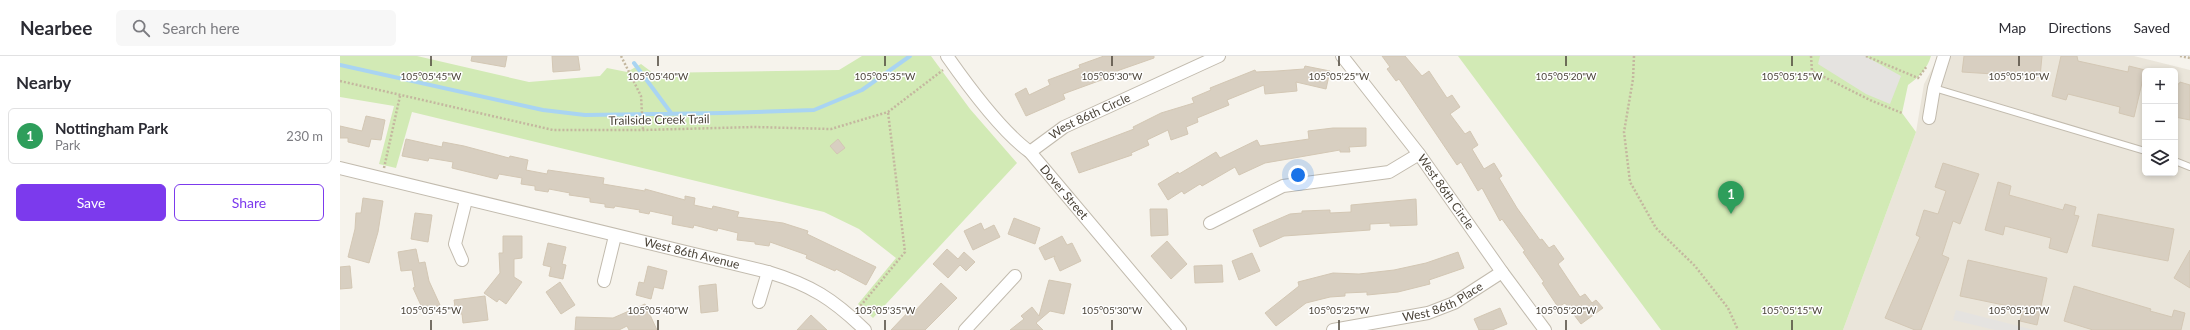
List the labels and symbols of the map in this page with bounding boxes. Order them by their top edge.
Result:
text: 105°05'45"W [401,70,462,82]
text: 105°05'40"W [628,70,689,82]
text: 105°05'35"W [855,70,916,82]
text: 105°05'30"W [1082,70,1143,82]
text: 105°05'25"W [1309,70,1370,82]
text: 105°05'20"W [1536,70,1597,82]
text: 105°05'15"W [1762,70,1823,82]
text: 105°05'10"W [1989,70,2050,82]
street label: West 86th Circle [1046,90,1133,142]
street label: Trailside Creek Trail [608,111,710,128]
street label: West 86th Circle [1414,151,1478,232]
street label: Dover Street [1037,162,1092,223]
your location [1288,165,1308,185]
pin: 1 [1718,181,1744,214]
street label: West 86th Avenue [642,234,741,272]
street label: West 86th Place [1401,278,1485,324]
text: 105°05'45"W [401,304,462,316]
text: 105°05'40"W [628,304,689,316]
text: 105°05'35"W [855,304,916,316]
text: 105°05'30"W [1082,304,1143,316]
text: 105°05'25"W [1309,304,1370,316]
text: 105°05'20"W [1536,304,1597,316]
text: 105°05'15"W [1762,304,1823,316]
text: 105°05'10"W [1989,304,2050,316]

